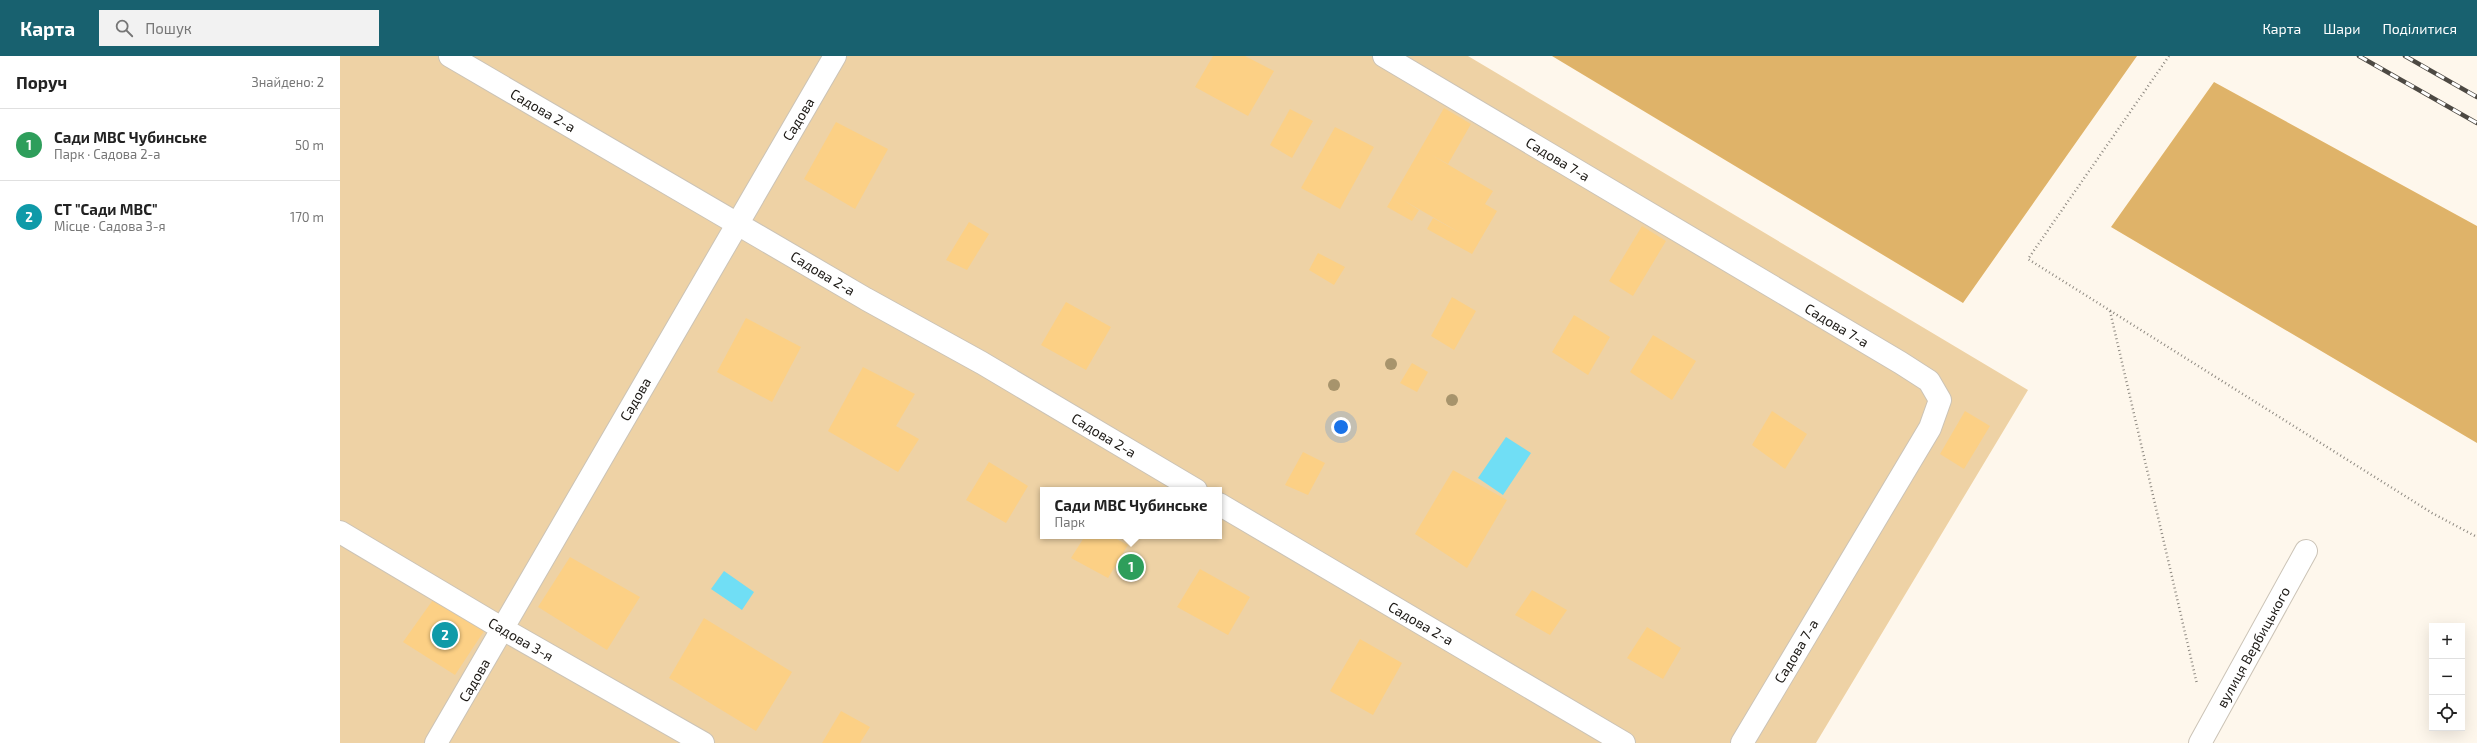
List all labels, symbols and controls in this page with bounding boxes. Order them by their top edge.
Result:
search box [99,10,379,46]
text: Карта [20,17,75,40]
icon: search [113,17,135,39]
text: Пошук [145,19,192,37]
text: Карта [2262,20,2301,37]
text: Шари [2323,20,2360,37]
text: Поділитися [2382,20,2457,37]
text: Поруч [16,72,67,92]
text: Знайдено: 2 [252,74,324,90]
street label: Садова 2-а [507,85,579,135]
street label: Садова [779,94,817,144]
text: Сади МВС Чубинське [54,128,207,146]
street label: Садова 7-а [1523,133,1593,185]
text: 1 [26,137,32,153]
text: 50 m [295,137,324,153]
text: Парк · Садова 2-а [54,146,160,162]
text: СТ "Сади МВС" [54,200,158,218]
text: 2 [25,209,33,225]
text: 170 m [290,209,324,225]
text: Місце · Садова 3-я [54,218,166,234]
street label: Садова 2-а [788,247,858,299]
street label: Садова 7-а [1802,299,1872,351]
street label: Садова [616,374,654,424]
street label: Садова 2-а [1069,409,1139,461]
your location [1331,417,1351,437]
popup [1040,487,1222,539]
text: Сади МВС Чубинське [1055,496,1207,514]
text: Парк [1055,514,1085,530]
pin: 1 [1118,552,1144,582]
street label: вулиця Вербицького [2213,584,2293,710]
street label: Садова 2-а [1385,598,1457,648]
street label: Садова 3-я [486,614,556,664]
street label: Садова 7-а [1770,616,1822,686]
pin: 2 [432,620,458,650]
map controls [2429,623,2465,731]
button: + [2429,623,2465,659]
street label: Садова [455,655,493,705]
button: − [2429,659,2465,695]
button: locate [2429,695,2465,731]

